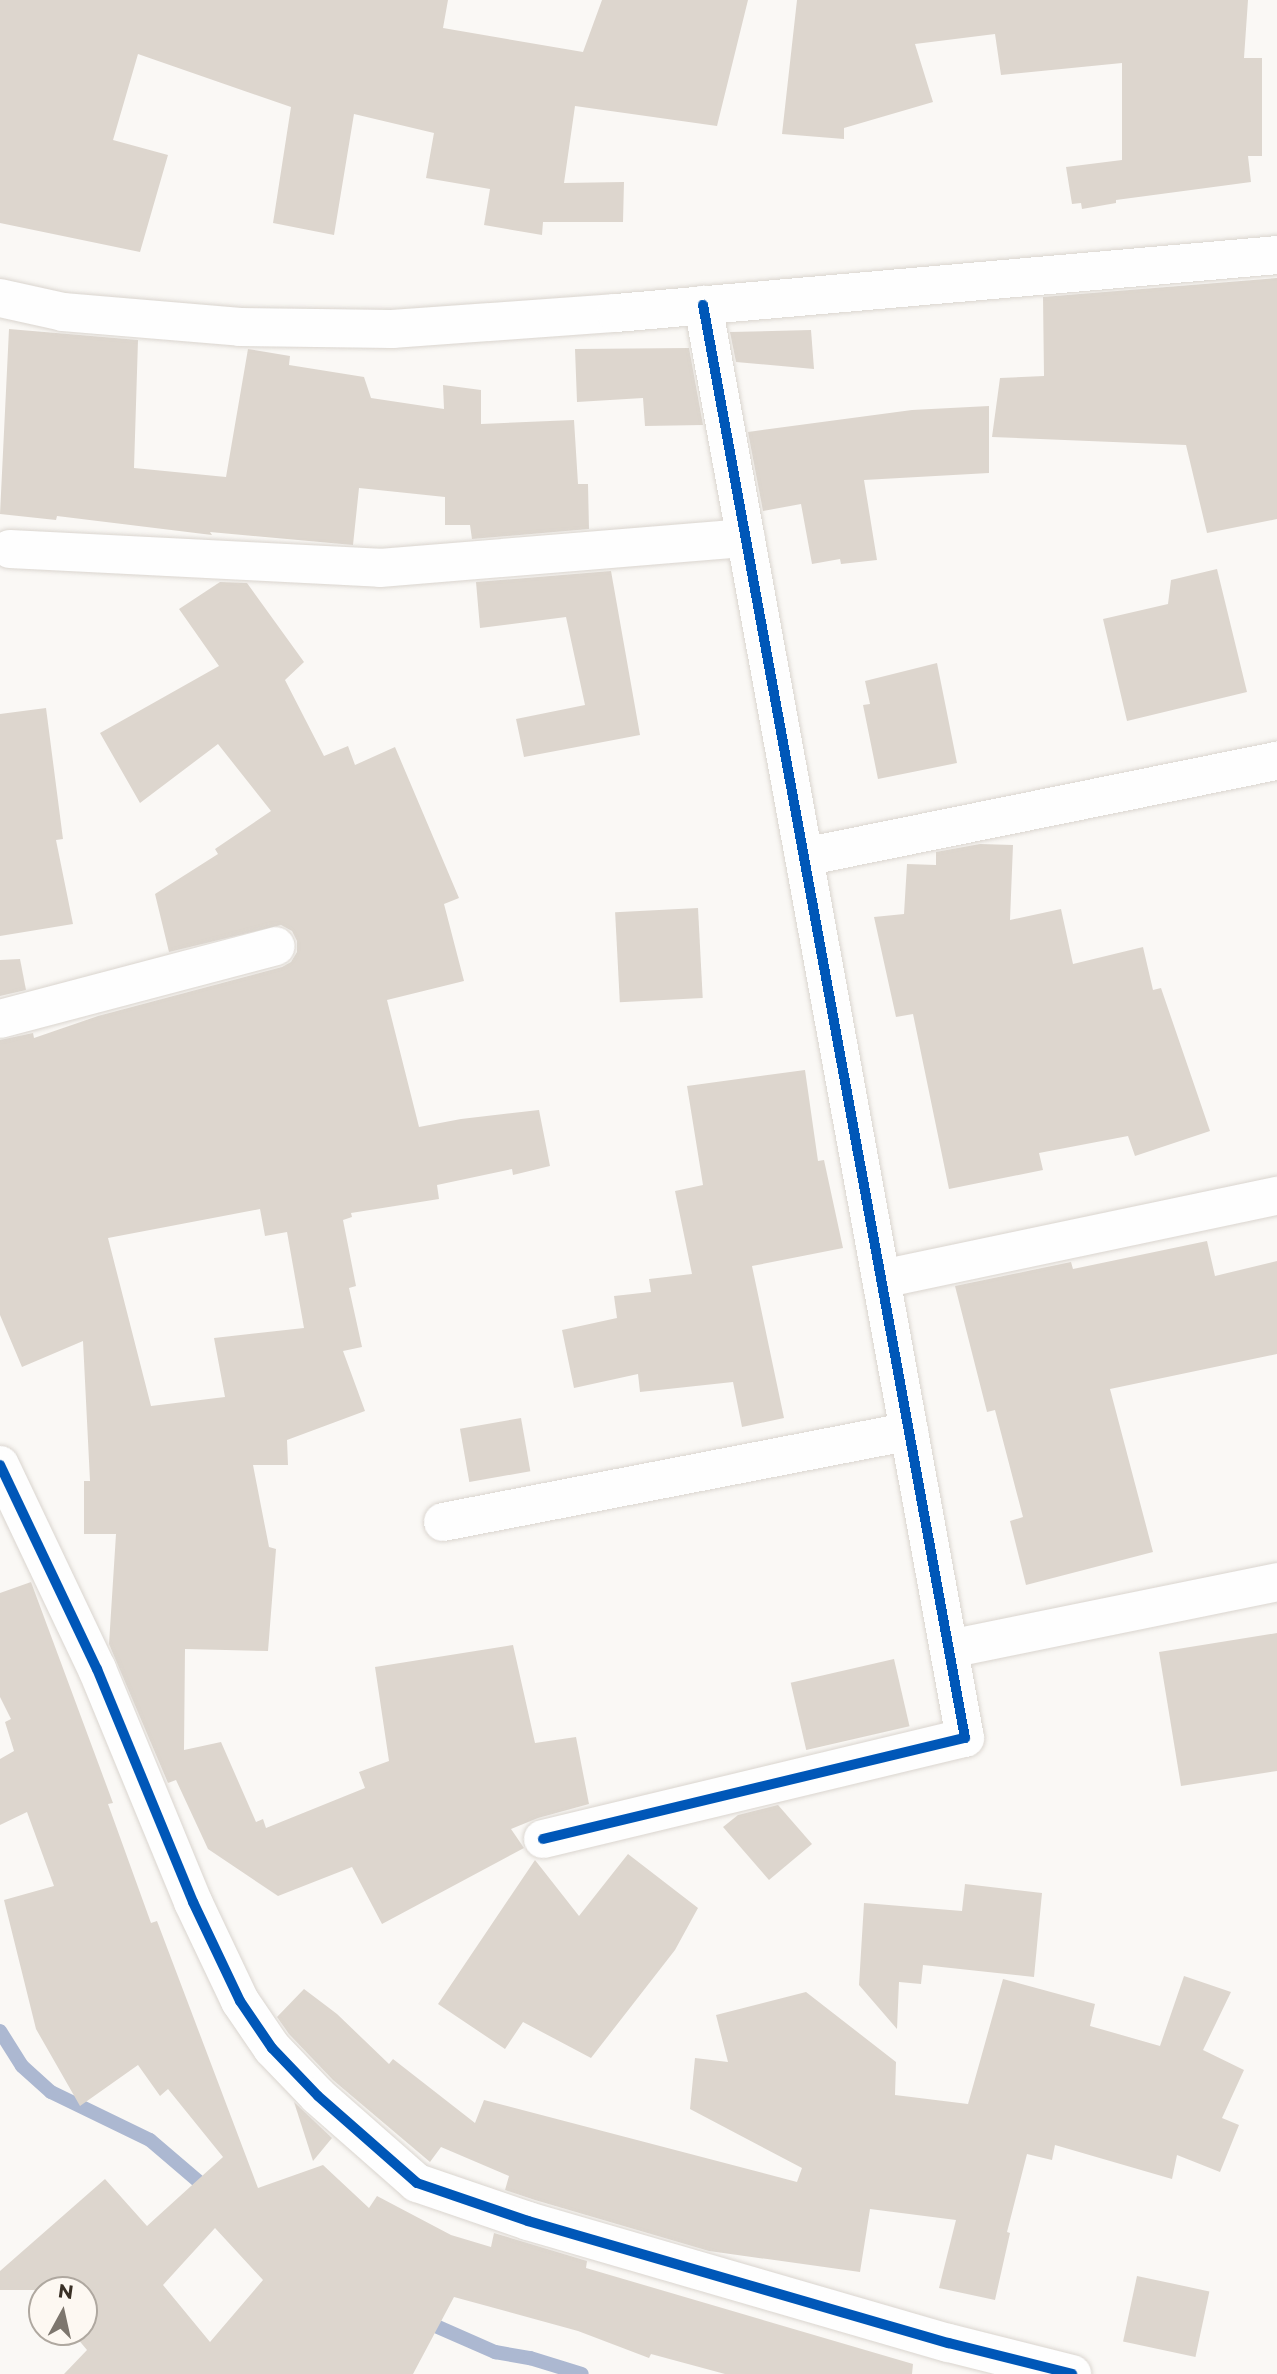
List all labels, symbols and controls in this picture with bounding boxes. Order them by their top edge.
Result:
north arrow [28,2276,98,2346]
text: N [57,2279,75,2304]

